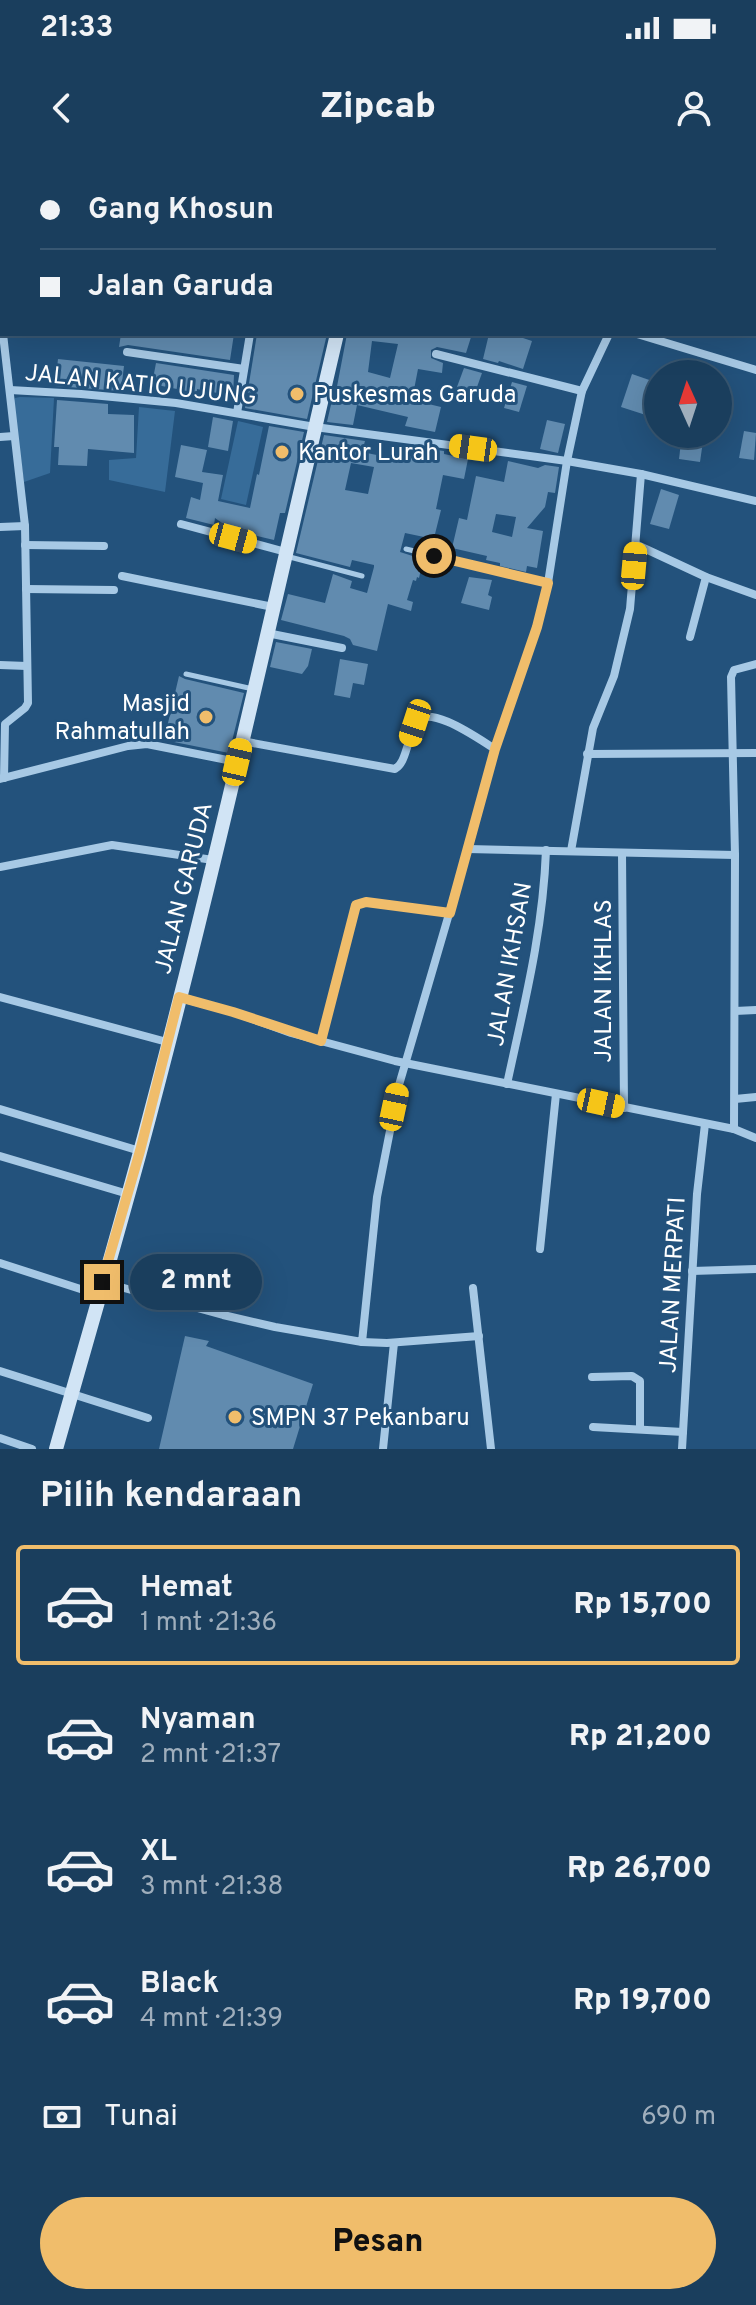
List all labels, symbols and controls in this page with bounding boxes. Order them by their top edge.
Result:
text: 21:33 [40,10,114,47]
text: Zipcab [320,85,436,131]
icon: back [40,86,84,130]
icon: person [672,86,716,130]
text: Gang Khosun [88,192,274,229]
text: Jalan Garuda [88,269,274,306]
street label: JALAN KATIO UJUNG [23,359,258,413]
north arrow [644,360,732,448]
map controls [644,360,732,448]
place label: Puskesmas Garuda [313,381,517,411]
marker: Puskesmas Garuda [288,385,306,403]
car [448,433,498,463]
place label: Kantor Lurah [298,439,439,469]
marker: Kantor Lurah [273,443,291,461]
car [207,520,259,556]
route start [416,538,452,574]
car [620,541,648,591]
place label: Masjid Rahmatullah [54,690,190,748]
car [396,696,434,750]
marker: Masjid Rahmatullah [197,708,215,726]
car [220,736,254,788]
street label: JALAN GARUDA [149,799,221,977]
street label: JALAN IKHSAN [482,880,540,1049]
street label: JALAN IKHLAS [590,899,620,1063]
car [377,1081,411,1133]
car [575,1086,627,1120]
street label: JALAN MERPATI [654,1196,694,1374]
callout: 2 mnt [130,1254,262,1310]
route end [84,1264,120,1300]
text: 2 mnt [160,1265,232,1298]
place label: SMPN 37 Pekanbaru [251,1404,470,1434]
marker: SMPN 37 Pekanbaru [226,1408,244,1426]
text: Pilih kendaraan [40,1474,302,1520]
icon: car [44,1569,116,1641]
text: Hemat [140,1570,233,1607]
text: Rp 15,700 [574,1587,712,1624]
text: 1 mnt · 21:36 [140,1607,277,1640]
icon: car [44,1701,116,1773]
text: Nyaman [140,1702,256,1739]
text: Rp 21,200 [569,1719,712,1756]
text: 2 mnt · 21:37 [140,1739,281,1772]
icon: car [44,1833,116,1905]
text: XL [140,1834,177,1871]
text: Rp 26,700 [567,1851,712,1888]
text: 3 mnt · 21:38 [140,1871,283,1904]
icon: car [44,1965,116,2037]
text: Black [140,1966,219,2003]
text: Rp 19,700 [573,1983,712,2020]
text: 4 mnt · 21:39 [140,2003,283,2036]
icon: cash [40,2095,84,2139]
text: Tunai [104,2099,178,2136]
text: 690 m [641,2101,716,2134]
button: Pesan [40,2197,716,2289]

